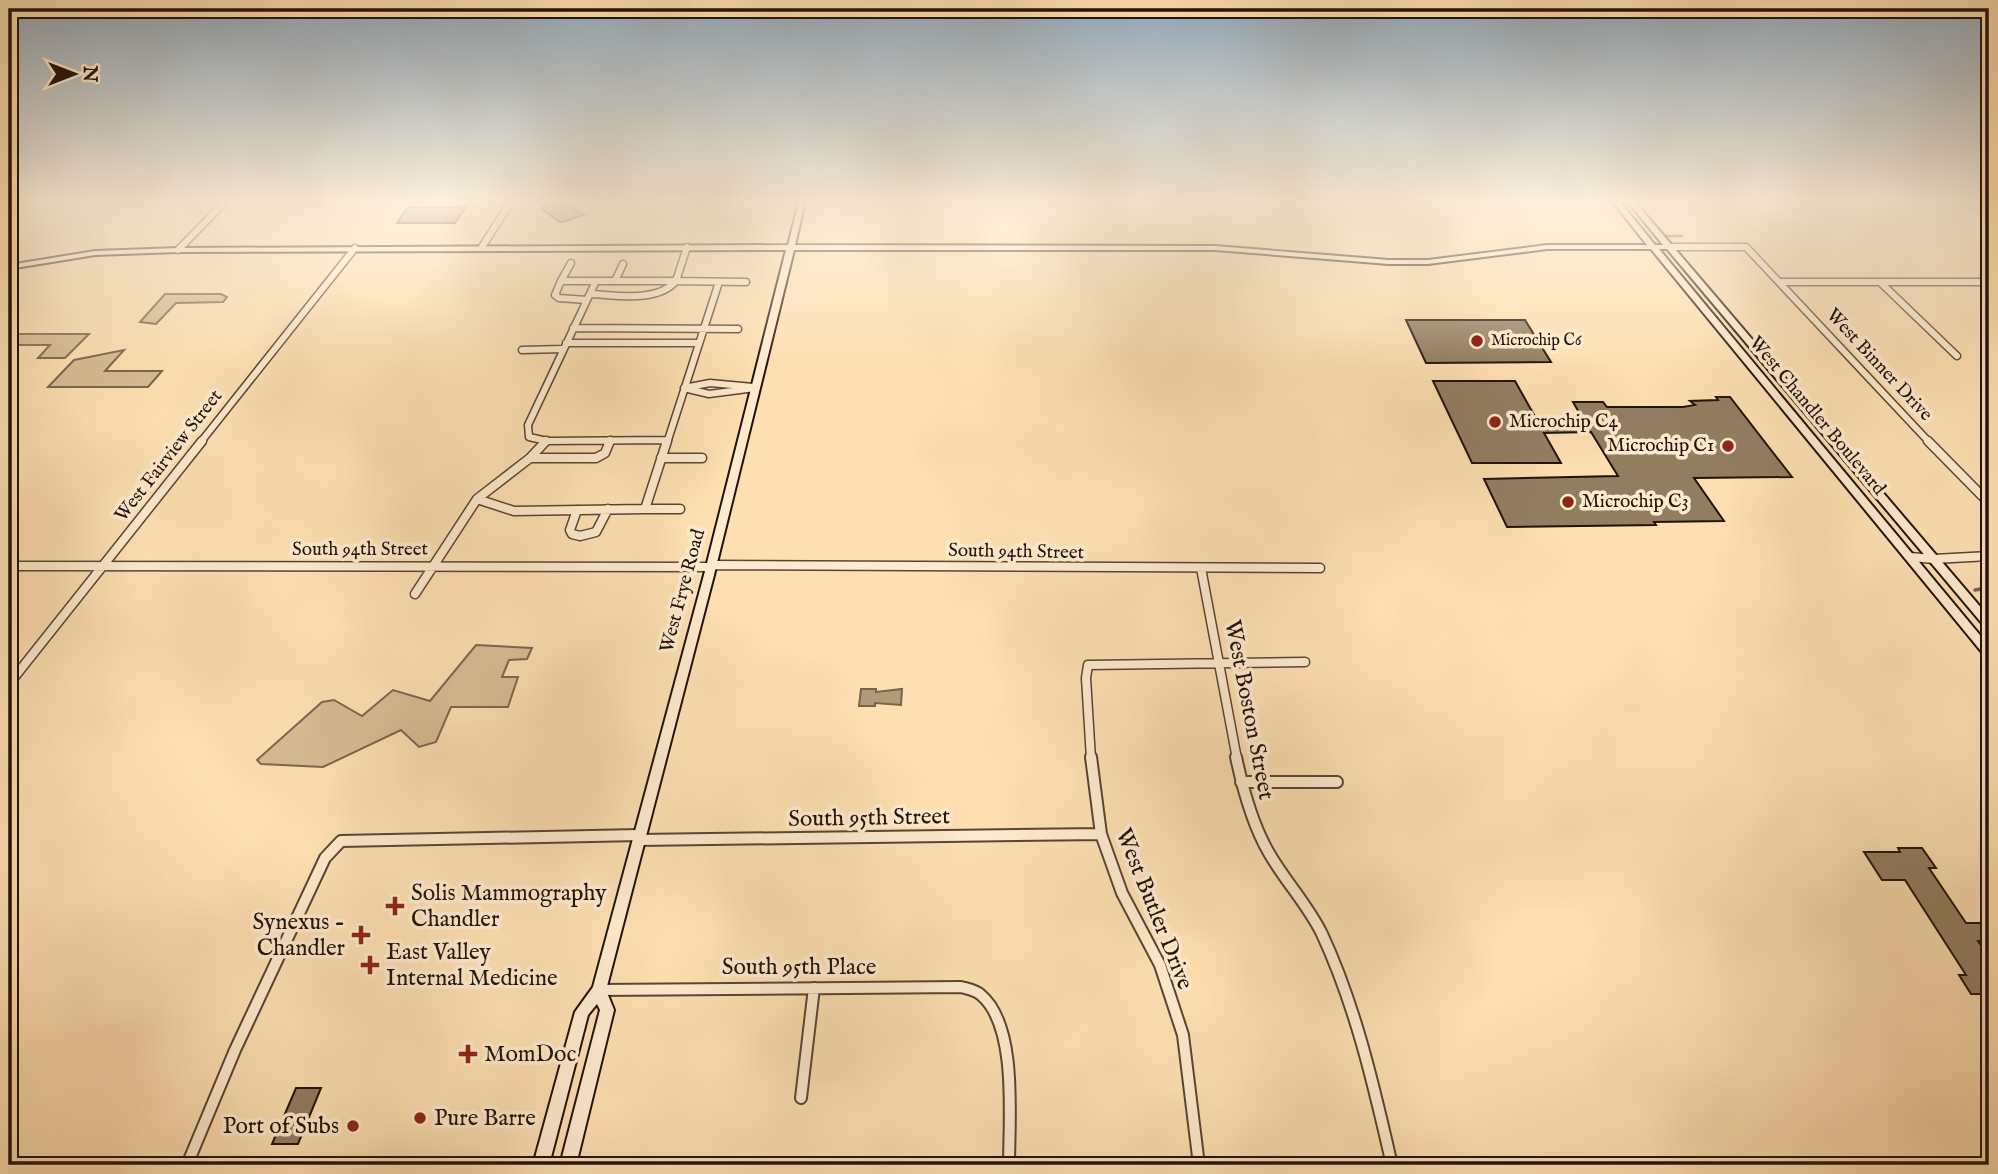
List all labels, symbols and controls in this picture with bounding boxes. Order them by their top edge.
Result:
north arrow [38,38,108,108]
text: N [77,65,101,83]
street label: West Binner Drive [1821,304,1937,426]
place label: Microchip C6 [1491,331,1582,351]
street label: West Chandler Boulevard [1743,332,1891,501]
marker: Microchip C6 [1469,333,1485,349]
street label: West Fairview Street [110,385,228,527]
place label: Microchip C4 [1509,410,1619,434]
marker: Microchip C4 [1487,414,1503,430]
place label: Microchip C1 [1607,434,1714,458]
marker: Microchip C1 [1720,438,1736,454]
place label: Microchip C3 [1582,490,1689,514]
marker: Microchip C3 [1560,494,1576,510]
street label: West Frye Road [655,526,711,655]
street label: South 94th Street [292,538,428,562]
street label: South 94th Street [948,539,1085,565]
street label: West Boston Street [1217,618,1281,802]
street label: South 95th Street [788,802,950,834]
street label: West Butler Drive [1108,824,1200,994]
place label: Solis Mammography Chandler [411,879,607,934]
marker: Solis Mammography Chandler [385,896,405,916]
place label: Synexus - Chandler [252,908,346,963]
marker: Synexus - Chandler [351,925,371,945]
place label: East Valley Internal Medicine [386,938,558,993]
street label: South 95th Place [722,953,876,982]
marker: East Valley Internal Medicine [360,955,380,975]
place label: MomDoc [484,1040,576,1069]
marker: MomDoc [458,1044,478,1064]
place label: Pure Barre [434,1104,536,1133]
marker: Pure Barre [412,1110,428,1126]
place label: Port of Subs [223,1112,339,1141]
marker: Port of Subs [345,1118,361,1134]

